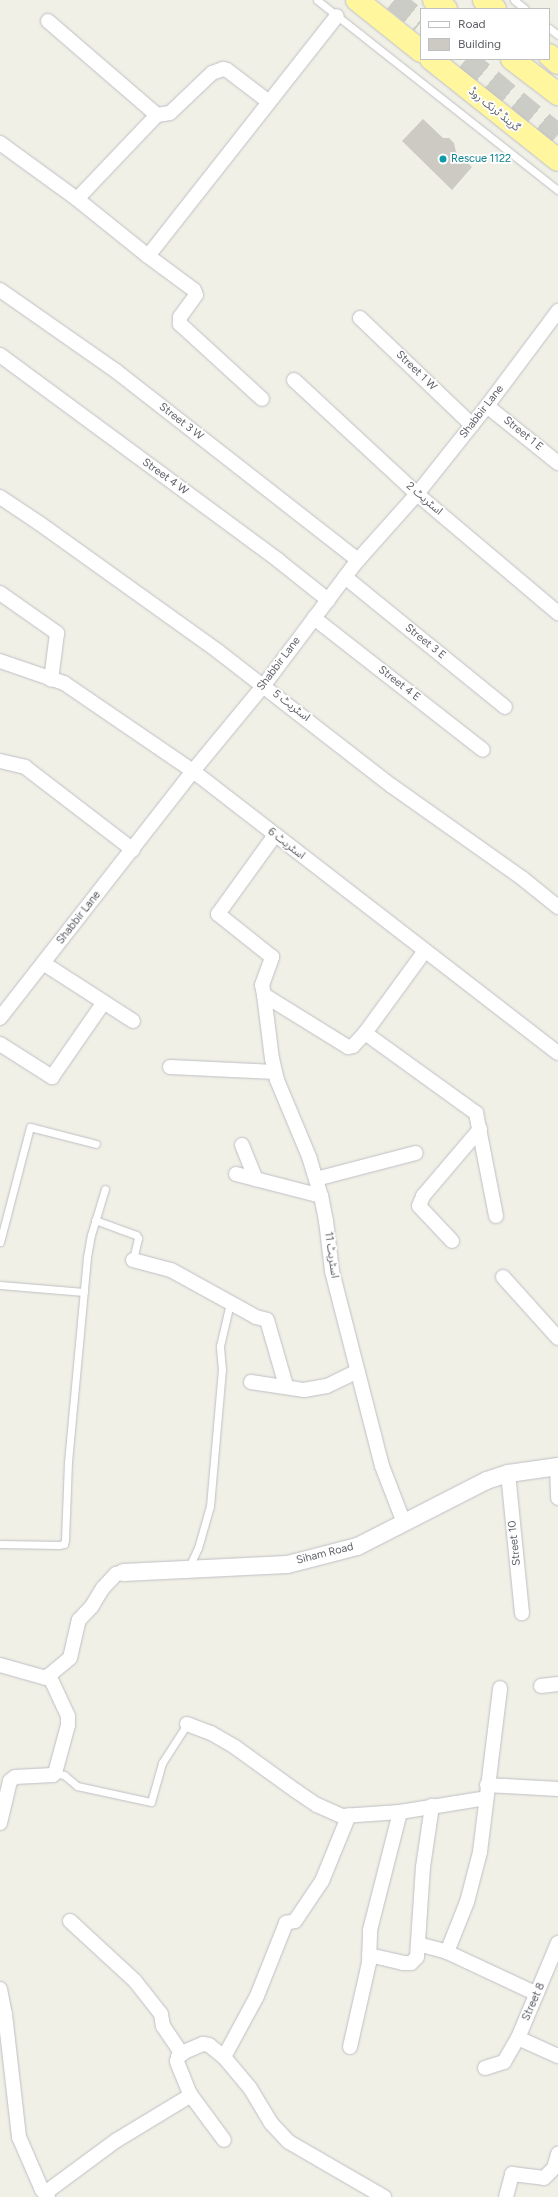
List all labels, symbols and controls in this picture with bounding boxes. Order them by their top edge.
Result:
legend [420,8,550,60]
text: Road [458,17,486,31]
text: Building [458,37,501,51]
street label: گرینڈ ٹرنک روڈ [466,85,522,135]
place label: Rescue 1122 [451,152,511,166]
marker: Rescue 1122 [438,154,448,164]
street label: Street 1 W [393,348,439,394]
street label: Shabbir Lane [457,383,507,441]
street label: Street 3 W [156,401,206,443]
street label: Street 1 E [500,414,546,454]
street label: Street 4 W [139,456,191,498]
street label: اسٹریٹ 2 [403,480,445,518]
street label: Street 3 E [402,622,448,662]
street label: Shabbir Lane [255,635,303,693]
street label: Street 4 E [375,664,423,704]
street label: اسٹریٹ 5 [270,687,312,725]
street label: اسٹریٹ 6 [265,825,307,863]
street label: Shabbir Lane [54,889,104,947]
street label: اسٹریٹ 11 [321,1231,341,1279]
street label: Street 10 [506,1520,524,1566]
street label: Siham Road [295,1541,355,1567]
street label: Street 8 [520,1981,548,2023]

